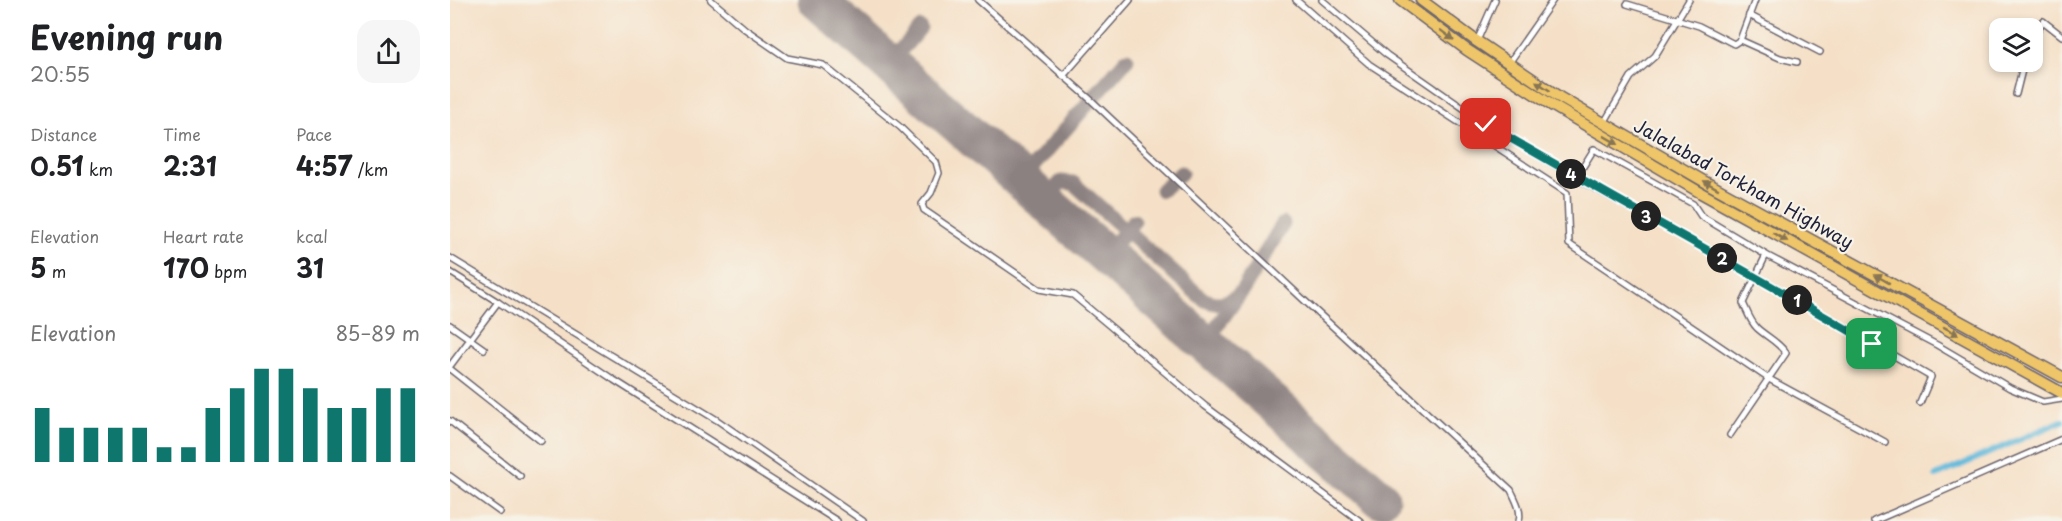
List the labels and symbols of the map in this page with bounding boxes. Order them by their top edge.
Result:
one-way arrow [1438,29,1454,41]
one-way arrow [1535,81,1551,92]
pin [1460,98,1511,149]
street label: Jalalabad Torkham Highway [1629,111,1859,255]
one-way arrow [1603,135,1620,145]
pin: 4 [1556,159,1586,189]
one-way arrow [1702,180,1719,190]
pin: 3 [1631,201,1661,231]
one-way arrow [1772,232,1789,242]
pin: 2 [1707,243,1737,273]
one-way arrow [1873,274,1890,284]
pin: 1 [1782,285,1812,315]
pin [1846,318,1897,369]
one-way arrow [1942,326,1959,336]

